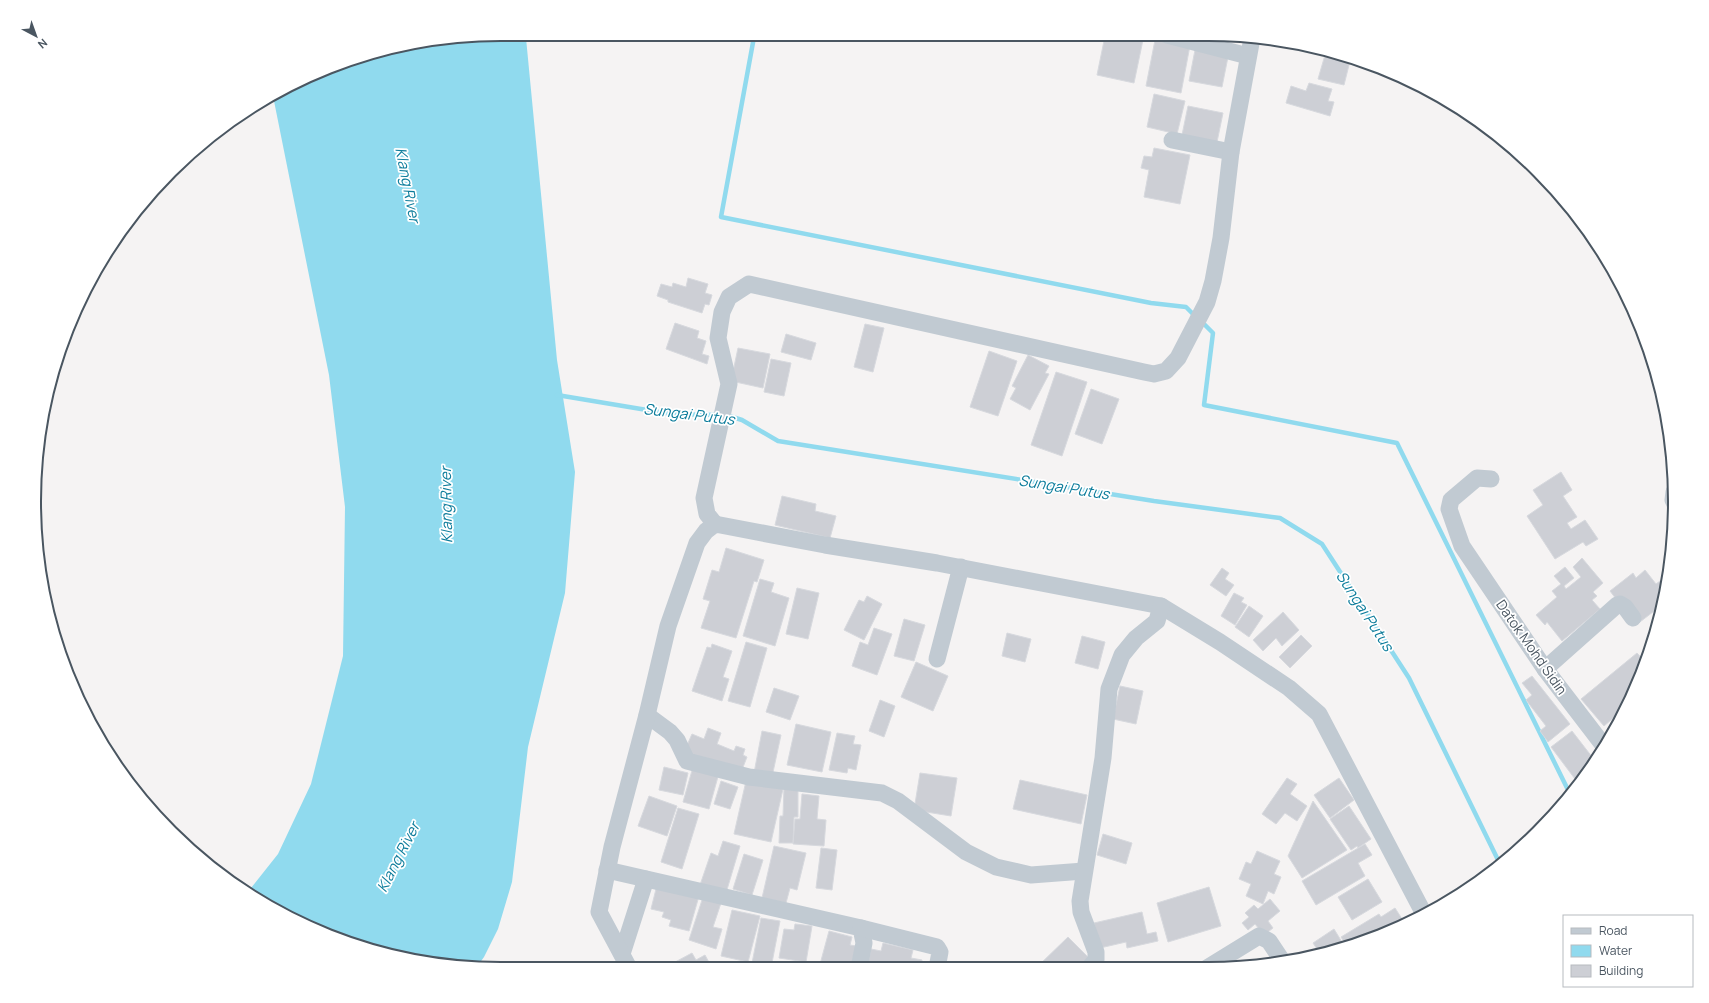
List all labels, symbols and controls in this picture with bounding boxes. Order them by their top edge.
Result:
north arrow [16,16,56,56]
text: N [35,36,51,52]
water label: Klang River [390,146,426,227]
water label: Sungai Putus [642,398,737,430]
water label: Klang River [435,464,457,543]
water label: Sungai Putus [1017,469,1112,505]
water label: Sungai Putus [1331,567,1399,656]
street label: Datok Mohd Sidin [1492,596,1572,698]
water label: Klang River [371,816,426,896]
legend [1563,915,1693,987]
text: Road [1599,922,1627,939]
text: Water [1599,942,1633,959]
text: Building [1599,962,1643,979]

